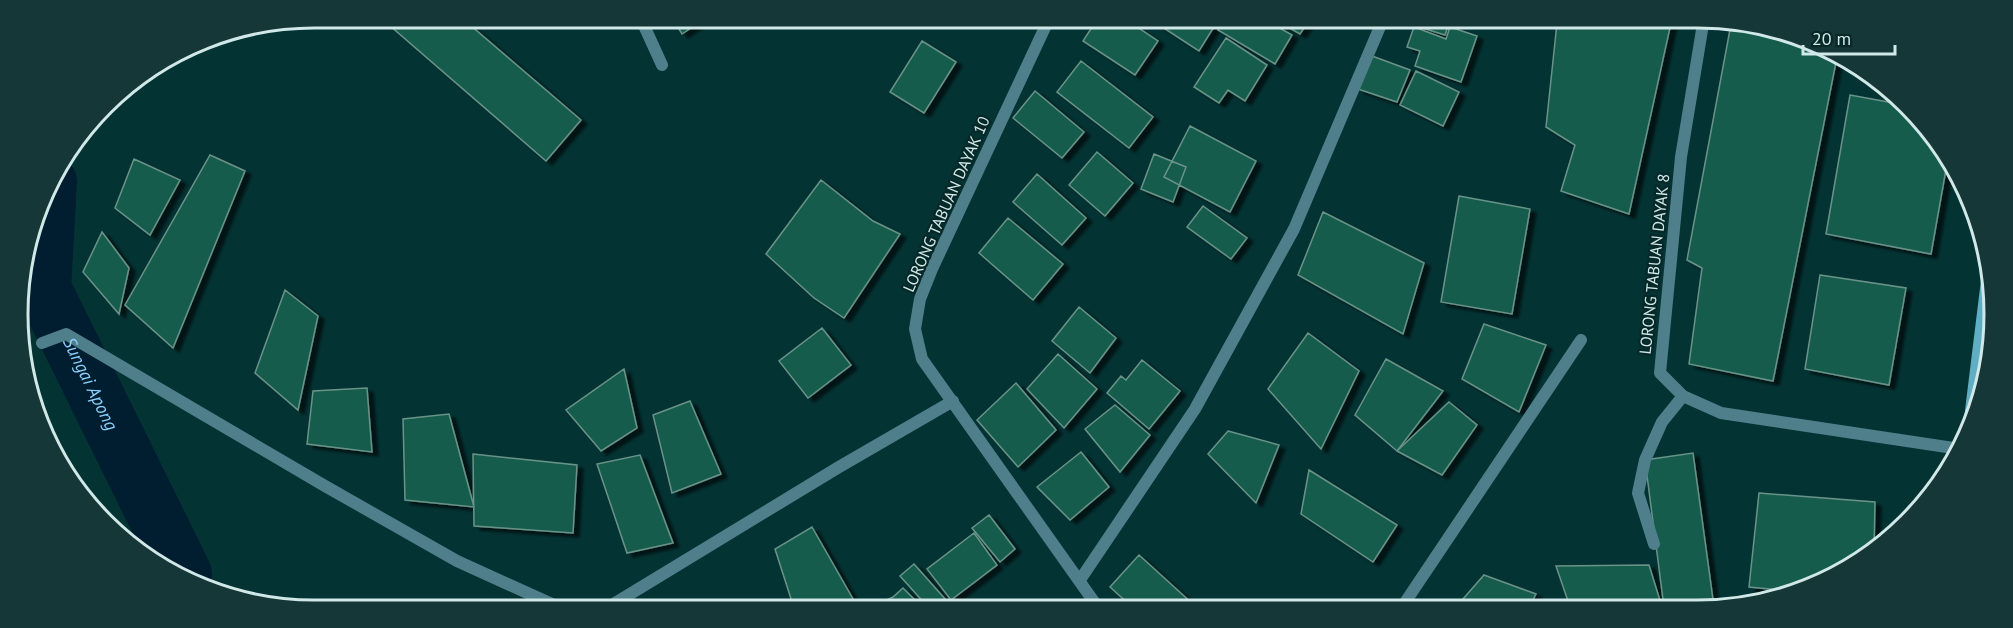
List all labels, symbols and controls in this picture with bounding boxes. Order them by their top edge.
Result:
scale bar [1803,18,1894,56]
text: 20 m [1812,27,1851,50]
street label: LORONG TABUAN DAYAK 10 [898,113,994,295]
street label: LORONG TABUAN DAYAK 8 [1635,173,1673,355]
water label: Sungai Apong [58,333,123,434]

